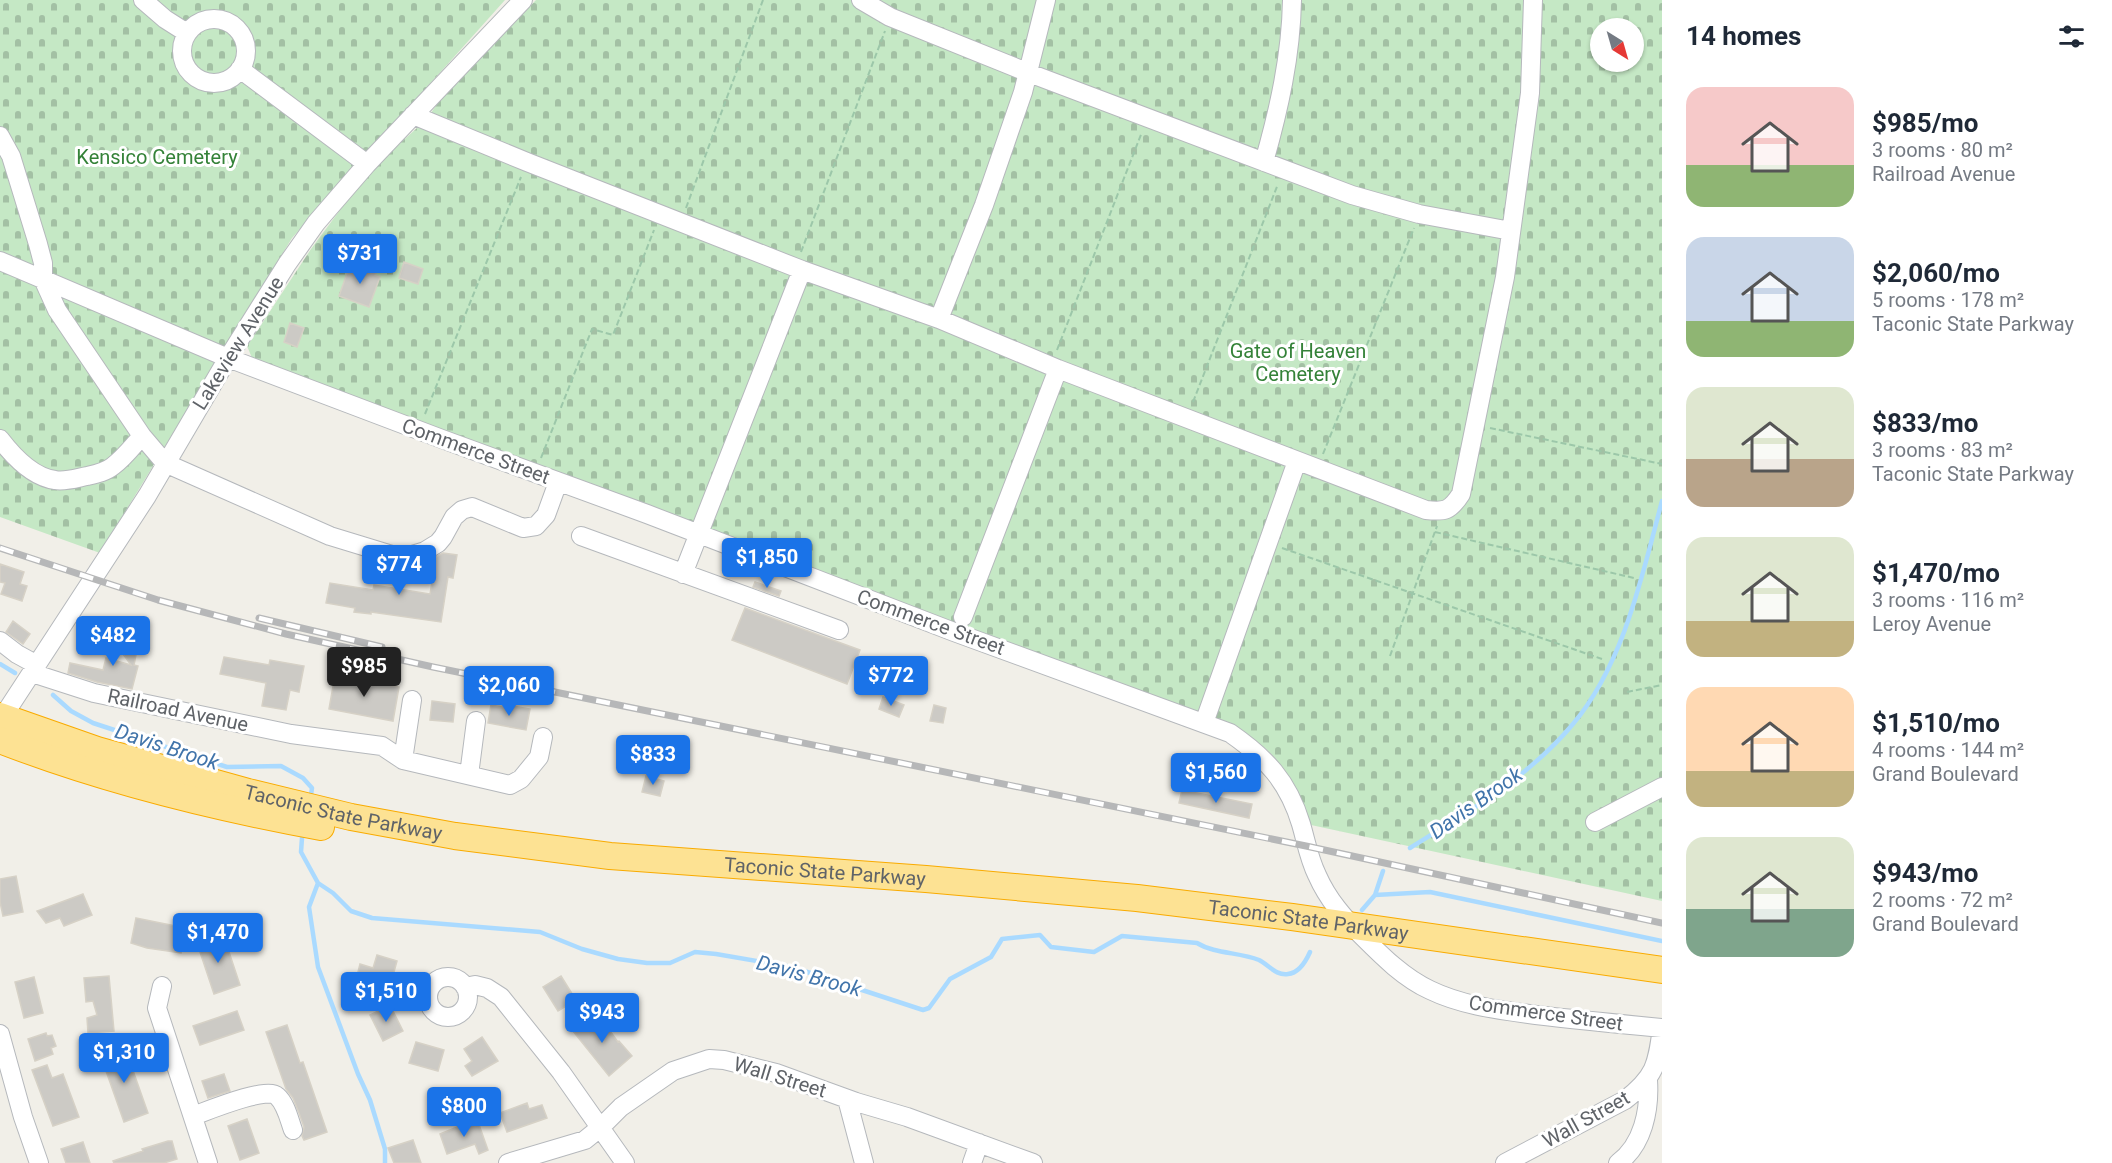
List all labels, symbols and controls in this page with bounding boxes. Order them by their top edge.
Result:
north arrow [1590,18,1644,72]
map controls [1590,18,1644,72]
icon: filters [2055,20,2088,53]
text: 14 homes [1686,21,1801,51]
text: $985/mo [1872,108,1979,138]
icon: home [1734,111,1806,183]
text: 3 rooms · 80 m² [1872,138,2013,162]
park label: Kensico Cemetery [76,145,238,169]
text: Railroad Avenue [1872,162,2015,186]
pin: $731 [324,234,396,285]
text: $731 [337,241,383,265]
text: $2,060/mo [1872,258,2000,288]
icon: home [1734,261,1806,333]
street label: Lakeview Avenue [187,272,289,414]
text: 5 rooms · 178 m² [1872,288,2024,312]
text: Taconic State Parkway [1872,312,2074,336]
park label: Gate of Heaven Cemetery [1230,339,1366,386]
text: $833/mo [1872,408,1979,438]
icon: home [1734,411,1806,483]
street label: Commerce Street [399,413,553,489]
text: 3 rooms · 83 m² [1872,438,2013,462]
text: Taconic State Parkway [1872,462,2074,486]
pin: $1,850 [718,538,816,589]
pin: $774 [363,545,435,596]
text: $1,850 [736,545,798,569]
text: $774 [376,552,422,576]
text: $1,470/mo [1872,558,2000,588]
icon: home [1734,561,1806,633]
street label: Commerce Street [854,584,1008,660]
text: 3 rooms · 116 m² [1872,588,2024,612]
text: Leroy Avenue [1872,612,1991,636]
pin: $482 [77,616,149,667]
text: $482 [90,623,136,647]
pin: $985 [328,647,400,698]
text: $985 [341,654,387,678]
pin: $772 [855,656,927,707]
text: $772 [868,663,914,687]
pin: $2,060 [460,666,558,717]
text: $2,060 [478,673,540,697]
street label: Railroad Avenue [105,683,251,737]
text: $1,510/mo [1872,708,2000,738]
icon: home [1734,711,1806,783]
water label: Davis Brook [112,719,223,775]
pin: $833 [617,735,689,786]
text: 4 rooms · 144 m² [1872,738,2024,762]
text: $833 [630,742,676,766]
pin: $1,560 [1167,753,1265,804]
text: $1,560 [1185,760,1247,784]
water label: Davis Brook [1425,762,1528,844]
text: Grand Boulevard [1872,762,2019,786]
street label: Taconic State Parkway [242,780,445,846]
street label: Taconic State Parkway [723,852,927,891]
text: $943/mo [1872,858,1979,888]
icon: home [1734,861,1806,933]
text: 2 rooms · 72 m² [1872,888,2013,912]
street label: Taconic State Parkway [1207,895,1411,946]
text: Grand Boulevard [1872,912,2019,936]
pin: $1,470 [169,913,267,964]
text: $1,470 [187,920,249,944]
water label: Davis Brook [754,950,865,1002]
pin: $1,510 [337,972,435,1023]
text: $1,510 [355,979,417,1003]
street label: Commerce Street [1467,990,1625,1036]
pin: $943 [566,993,638,1044]
text: $943 [579,1000,625,1024]
pin: $1,310 [75,1033,173,1084]
text: $1,310 [93,1040,155,1064]
street label: Wall Street [731,1052,829,1102]
street label: Wall Street [1538,1085,1634,1153]
pin: $800 [428,1087,500,1138]
text: $800 [441,1094,487,1118]

